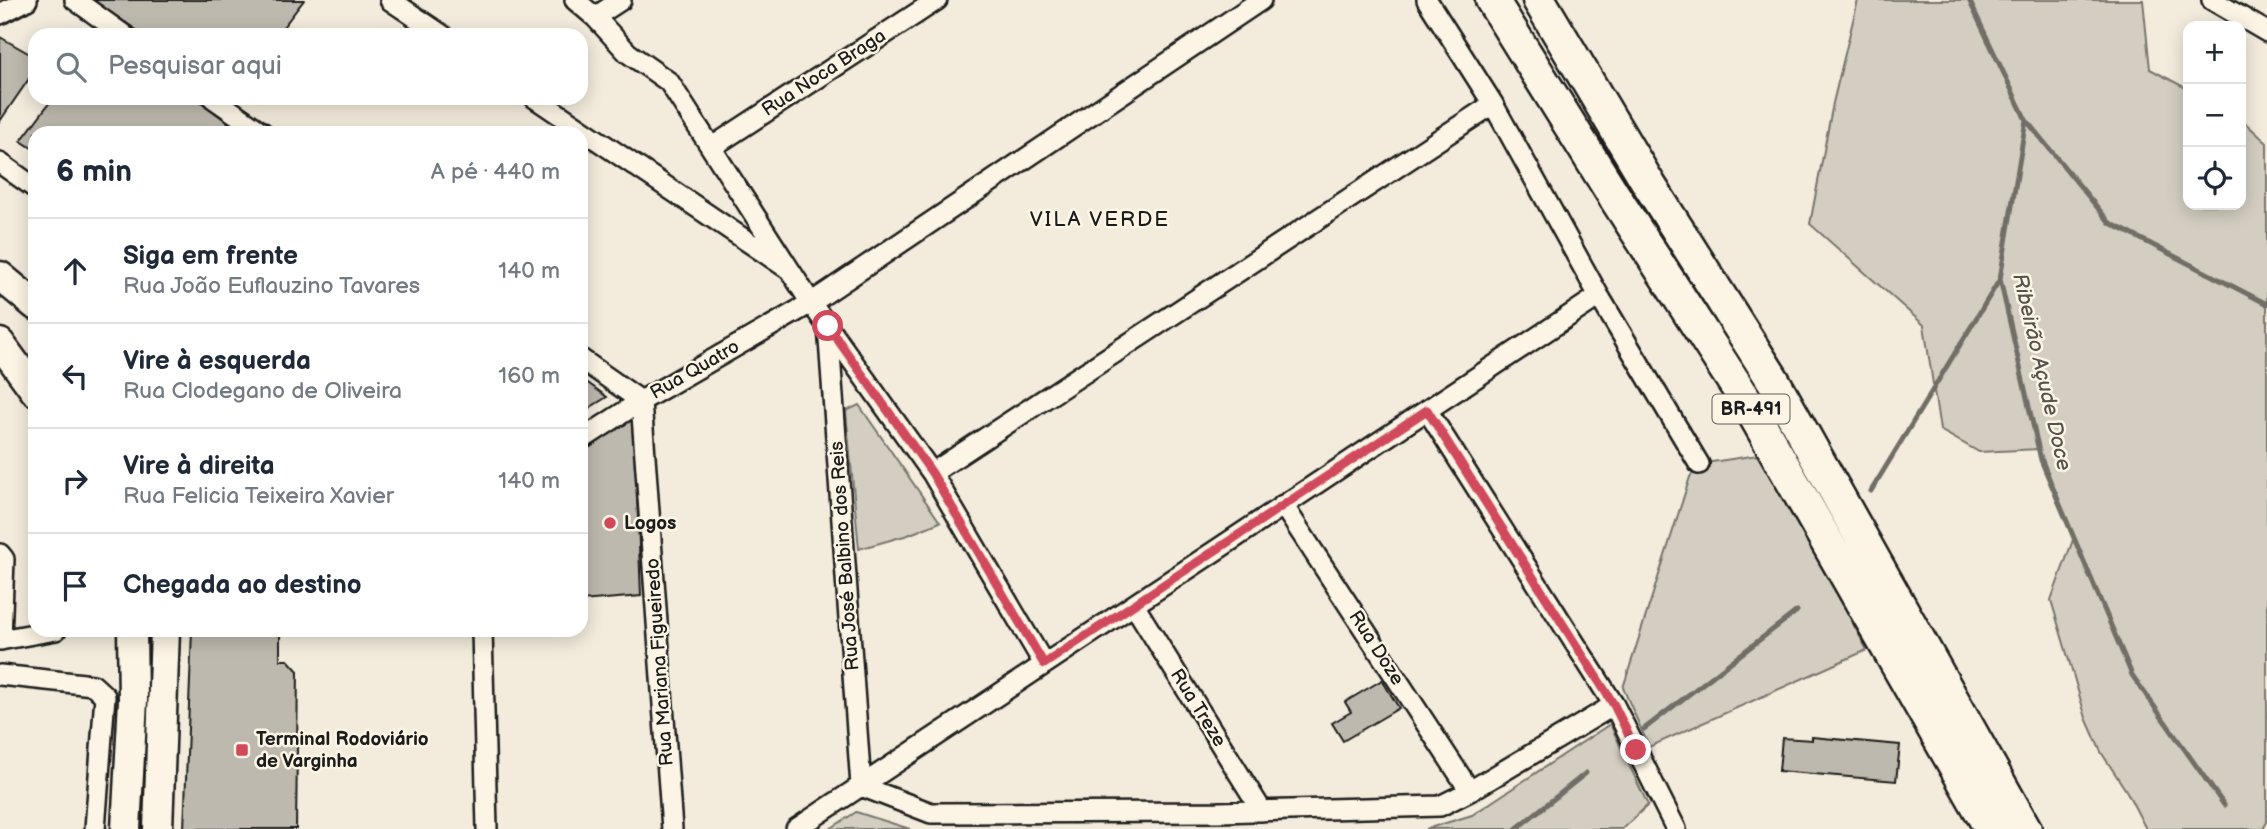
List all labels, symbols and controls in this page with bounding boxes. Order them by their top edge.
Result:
map controls [2183,21,2246,210]
button: + [2183,21,2246,84]
street label: Rua Noca Braga [758,24,890,122]
search box [28,28,588,105]
icon: search [52,48,90,86]
text: Pesquisar aqui [108,51,282,82]
button: − [2183,84,2246,147]
button: locate [2183,147,2246,210]
text: 6 min [56,154,132,190]
text: A pé · 440 m [431,158,560,186]
district label: VILA VERDE [1030,207,1170,232]
text: Siga em frente [123,241,298,272]
icon: ahead [56,252,94,290]
text: 140 m [498,257,560,285]
water label: Ribeirão Açude Doce [2007,271,2077,473]
text: Rua João Euflauzino Tavares [123,272,420,300]
route start [812,310,843,341]
street label: Rua Quatro [646,335,744,405]
text: Vire à esquerda [123,346,311,377]
icon: left [56,357,94,395]
text: 160 m [498,362,560,390]
text: Rua Clodegano de Oliveira [123,377,402,405]
road number: BR-491 [1712,394,1790,424]
street label: Rua José Balbino dos Reis [826,441,864,671]
text: Vire à direita [123,451,275,482]
icon: right [56,462,94,500]
text: 140 m [498,467,560,495]
text: Rua Felicia Teixeira Xavier [123,482,394,510]
place label: Logos [624,512,676,535]
marker: Logos [602,515,618,531]
street label: Rua Mariana Figueiredo [641,557,679,767]
icon: arrive [56,567,94,605]
text: Chegada ao destino [123,570,361,601]
street label: Rua Doze [1343,606,1409,690]
street label: Rua Treze [1165,665,1231,751]
place label: Terminal Rodoviário de Varginha [256,728,429,773]
route end [1620,734,1651,765]
marker: Terminal Rodoviário de Varginha [234,742,250,758]

